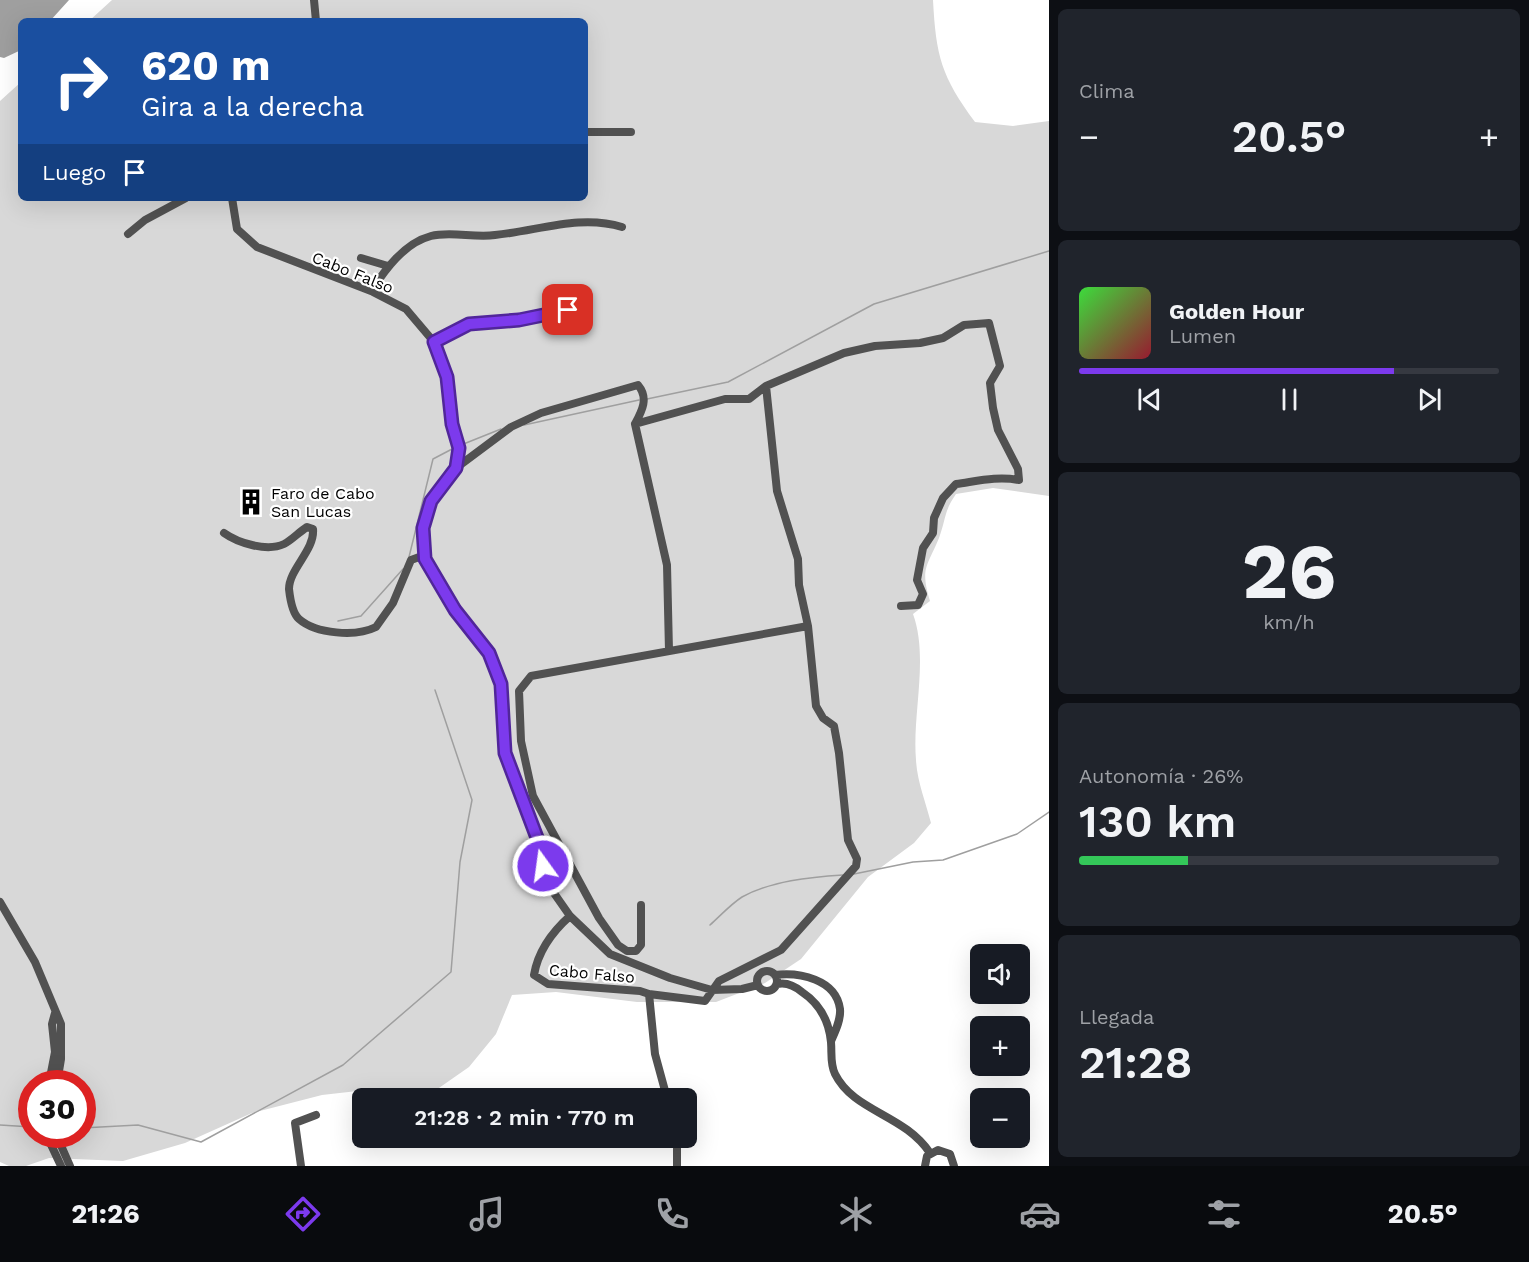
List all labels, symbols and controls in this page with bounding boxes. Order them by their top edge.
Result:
text: 620 m [141,41,271,90]
icon: right [42,42,120,120]
text: Clima [1079,79,1135,103]
text: Gira a la derecha [141,91,364,123]
text: 20.5° [1231,110,1347,163]
text: − [1079,117,1099,156]
text: + [1479,117,1499,156]
icon: arrive [118,156,151,189]
text: Luego [42,160,106,185]
street label: Cabo Falso [309,248,396,297]
pin [542,284,593,335]
icon: arrive [551,293,584,326]
text: Golden Hour [1169,299,1304,324]
text: Lumen [1169,324,1236,348]
icon: previous [1133,383,1166,416]
icon: pause [1273,383,1306,416]
icon: next [1413,383,1446,416]
place label: Faro de Cabo San Lucas [271,484,375,521]
building icon: Faro de Cabo San Lucas [236,487,266,517]
text: 26 [1242,525,1336,617]
text: km/h [1263,610,1315,634]
text: Autonomía · 26% [1079,764,1243,788]
text: 130 km [1079,795,1236,848]
position arrow [511,834,575,898]
map controls [970,944,1030,1148]
button: sound [970,944,1030,1004]
street label: Cabo Falso [548,960,636,987]
text: Llegada [1079,1005,1154,1029]
button: + [970,1016,1030,1076]
text: 21:28 [1079,1036,1192,1089]
speed limit sign: 30 [18,1070,96,1148]
button: − [970,1088,1030,1148]
text: 21:28 · 2 min · 770 m [414,1105,635,1130]
icon: directions [282,1193,324,1235]
icon: music [466,1193,508,1235]
icon: phone [651,1193,693,1235]
icon: climate [835,1193,877,1235]
icon: car [1019,1193,1061,1235]
icon: filters [1203,1193,1245,1235]
text: 21:26 [71,1198,140,1230]
text: 20.5° [1388,1198,1458,1230]

